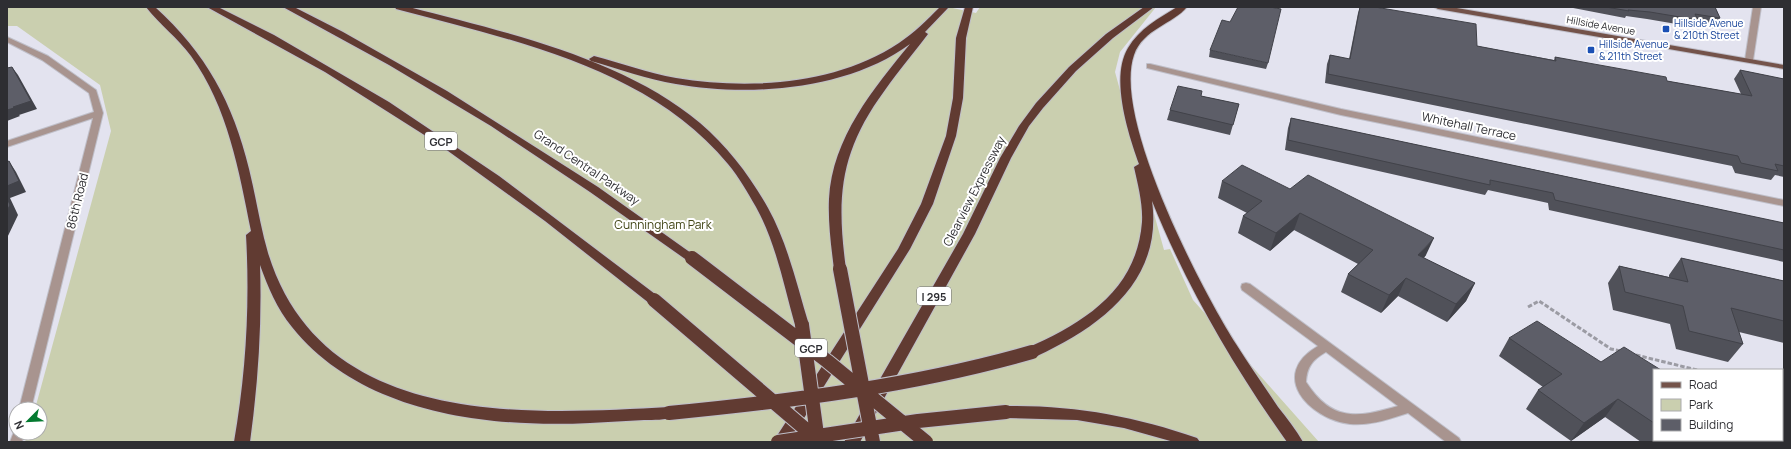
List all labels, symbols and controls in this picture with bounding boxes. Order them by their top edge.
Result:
street label: Hillside Avenue [1566,12,1637,38]
place label: Hillside Avenue & 210th Street [1674,16,1744,42]
marker: Hillside Avenue & 210th Street [1661,24,1671,34]
place label: Hillside Avenue & 211th Street [1599,37,1669,63]
marker: Hillside Avenue & 211th Street [1586,45,1596,55]
street label: Whitehall Terrace [1420,108,1518,144]
street label: Grand Central Parkway [531,125,644,209]
road number: GCP [425,132,457,150]
street label: Clearview Expressway [939,132,1010,249]
street label: 86th Road [62,171,92,231]
park label: Cunningham Park [614,216,713,233]
road number: I 295 [917,287,951,305]
road number: GCP [795,339,827,357]
legend [1653,369,1783,441]
text: Road [1689,376,1717,393]
text: Park [1689,396,1714,413]
north arrow [8,401,48,441]
text: Building [1689,416,1733,433]
text: N [10,419,27,432]

